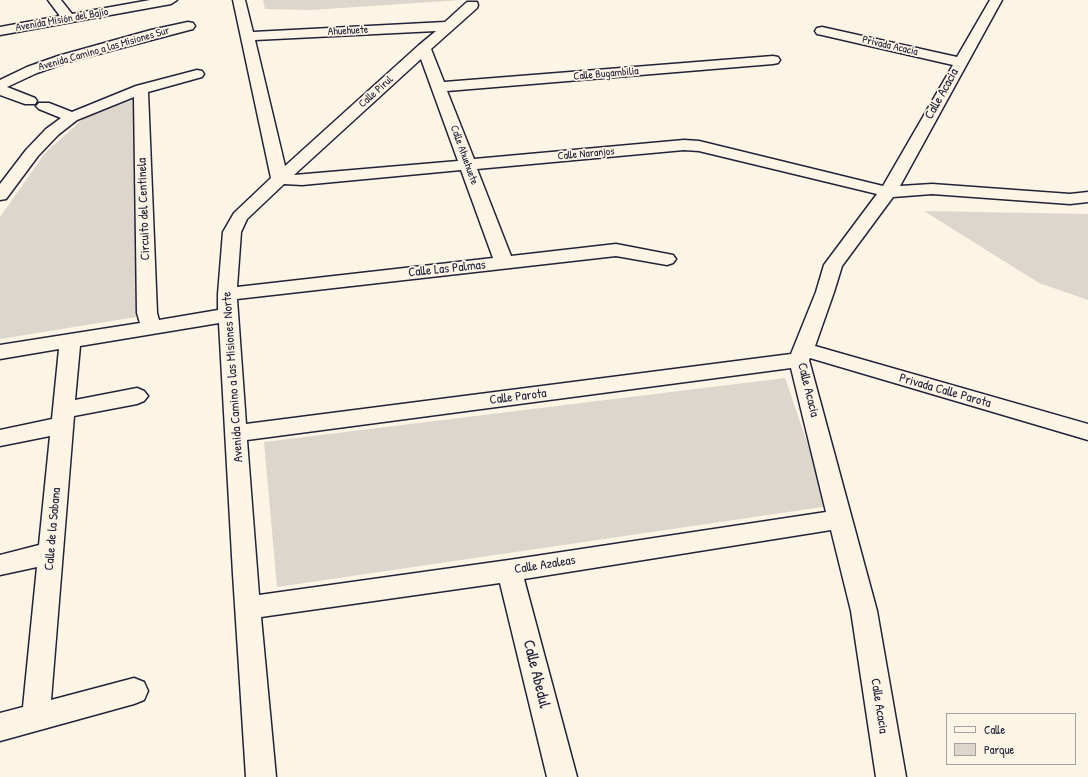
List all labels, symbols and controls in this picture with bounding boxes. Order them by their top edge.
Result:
street label: Avenida Misión del Bajío [15,5,109,35]
street label: Ahuehuete [328,23,368,39]
street label: Avenida Camino a las Misiones Sur [37,24,171,74]
street label: Privada Acacia [861,33,919,59]
street label: Calle Bugambilia [573,65,639,83]
street label: Calle Acacia [922,66,962,122]
street label: Calle Pirul [356,73,396,111]
street label: Calle Ahuehuete [447,123,481,187]
street label: Calle Naranjos [557,145,615,163]
street label: Circuito del Centinela [134,157,154,261]
street label: Calle Las Palmas [408,257,486,281]
street label: Avenida Camino a las Misiones Norte [219,291,247,463]
street label: Calle Acacia [794,361,822,419]
street label: Privada Calle Parota [897,370,993,412]
street label: Calle Parota [489,386,547,408]
street label: Calle de la Sabana [42,487,64,571]
street label: Calle Azaleas [513,552,577,578]
street label: Calle Abedul [518,638,554,710]
street label: Calle Acacia [867,677,891,735]
legend [946,713,1076,765]
text: Calle [984,721,1005,738]
text: Parque [984,741,1014,758]

